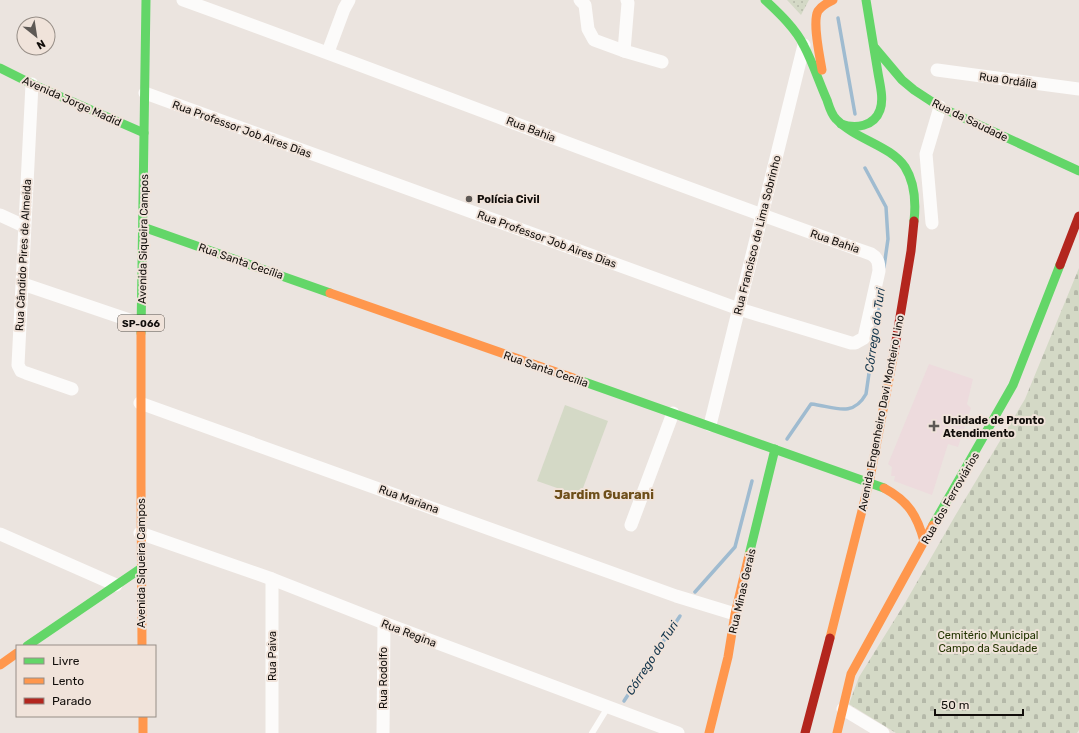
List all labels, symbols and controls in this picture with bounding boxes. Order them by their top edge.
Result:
north arrow [16,16,56,56]
text: N [34,37,47,52]
street label: Rua Ordália [978,70,1038,91]
street label: Avenida Jorge Madid [20,74,123,129]
street label: Rua da Saudade [930,96,1010,144]
street label: Rua Professor Job Aires Dias [170,98,314,161]
street label: Rua Bahia [504,114,557,145]
street label: Rua Francisco de Lima Sobrinho [731,154,784,316]
street label: Avenida Siqueira Campos [136,174,151,304]
street label: Rua Cândido Pires de Almeida [13,179,34,331]
place label: Polícia Civil [477,193,540,206]
marker: Polícia Civil [464,194,474,204]
street label: Rua Professor Job Aires Dias [475,208,619,271]
street label: Rua Bahia [808,227,861,256]
street label: Rua Santa Cecília [197,241,285,282]
water label: Córrego do Turi [862,286,888,373]
street label: Avenida Engenheiro Davi Monteiro Lino [856,314,907,512]
road number: SP-066 [118,315,164,331]
street label: Rua Santa Cecília [502,349,590,390]
place label: Unidade de Pronto Atendimento [943,414,1045,440]
marker: Unidade de Pronto Atendimento [928,420,940,432]
street label: Rua dos Ferroviários [919,450,982,547]
street label: Rua Mariana [377,483,441,516]
district label: Jardim Guarani [554,487,654,502]
street label: Avenida Siqueira Campos [135,498,148,628]
street label: Rua Minas Gerais [726,547,759,635]
street label: Rua Regina [379,617,438,650]
water label: Córrego do Turi [623,618,682,698]
park label: Cemitério Municipal Campo da Saudade [938,629,1038,655]
street label: Rua Paiva [266,631,279,681]
legend [16,645,156,717]
street label: Rua Rodolfo [377,647,390,709]
text: Livre [52,654,80,668]
text: Lento [52,674,84,688]
scale bar [935,691,1023,717]
text: Parado [52,694,91,708]
text: 50 m [941,698,969,712]

